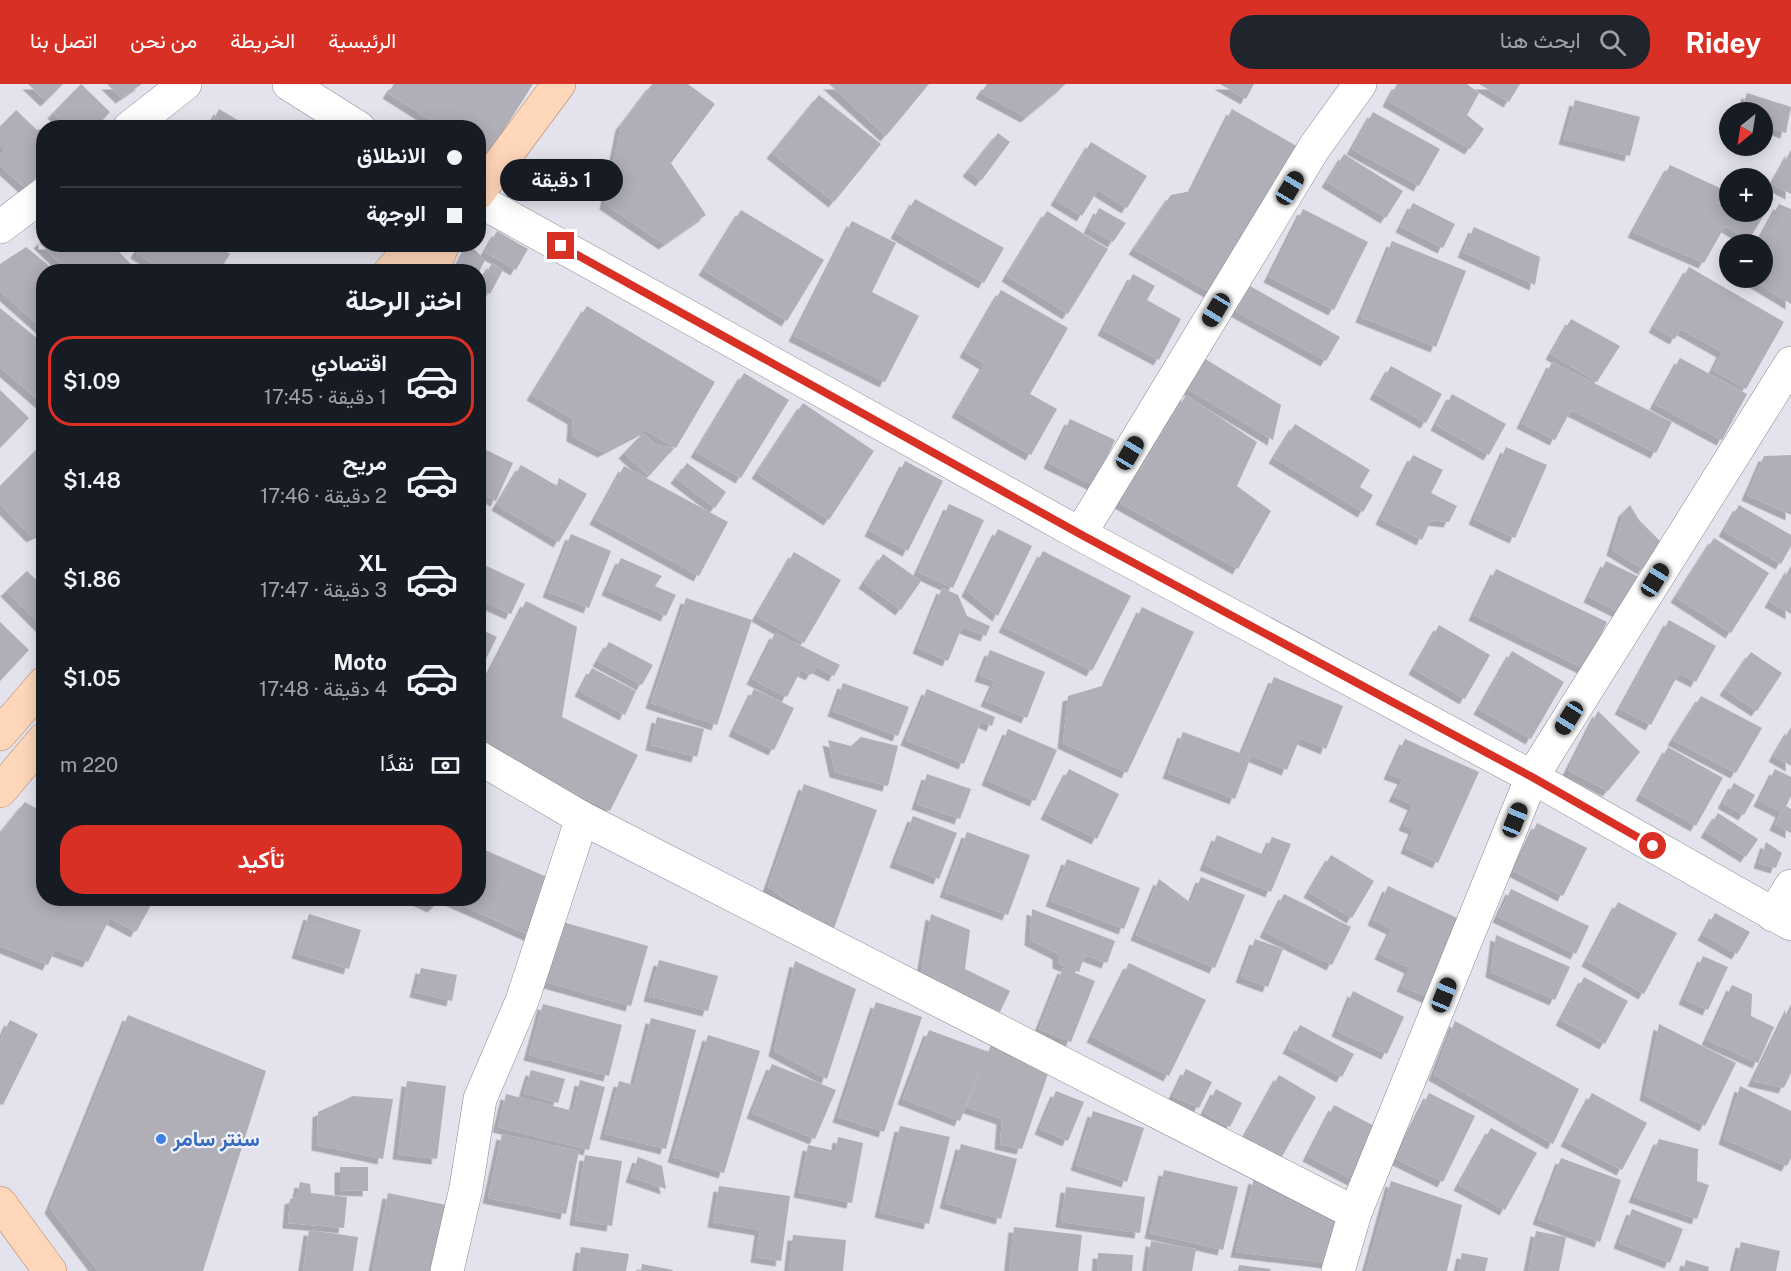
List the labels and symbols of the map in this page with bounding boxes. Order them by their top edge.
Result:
north arrow [1719,102,1773,156]
callout: 1 دقيقة [500,159,622,201]
car [1273,168,1307,208]
route end [547,232,574,259]
car [1199,290,1233,330]
car [1113,433,1147,473]
car [1638,560,1672,600]
car [1552,698,1586,738]
car [1500,800,1530,840]
route start [1639,832,1666,859]
car [1429,975,1459,1015]
place label: سنتر سامر [172,1126,260,1152]
marker: سنتر سامر [154,1132,168,1146]

